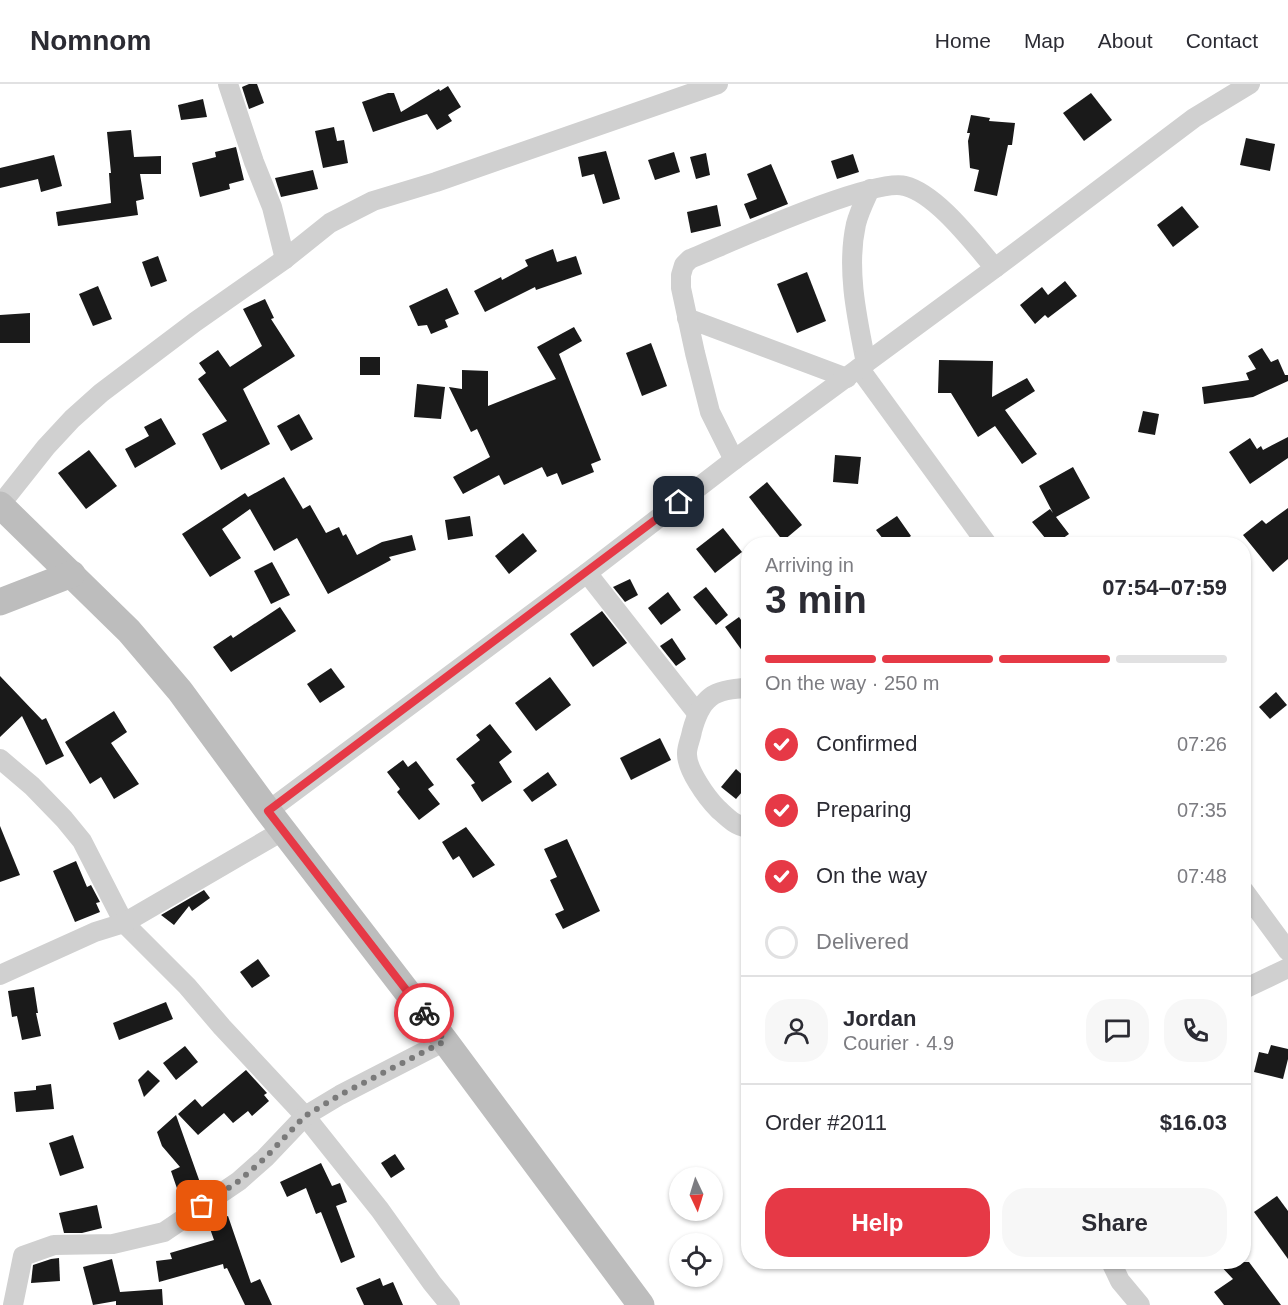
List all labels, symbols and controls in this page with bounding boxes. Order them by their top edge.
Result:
text: Nomnom [30,25,151,56]
text: Home [935,29,991,52]
text: Map [1024,29,1065,52]
text: About [1098,29,1153,52]
text: Contact [1186,29,1258,52]
pin [653,476,704,527]
icon: home [662,485,695,518]
text: Arriving in [765,554,854,576]
text: 07:54–07:59 [1102,575,1227,600]
text: 3 min [765,578,867,621]
text: On the way · 250 m [765,672,940,694]
icon: check [765,728,798,761]
text: Confirmed [816,731,917,756]
text: 07:26 [1177,733,1227,755]
icon: check [765,794,798,827]
text: Preparing [816,797,911,822]
text: 07:35 [1177,799,1227,821]
icon: check [765,860,798,893]
text: On the way [816,863,927,888]
text: 07:48 [1177,865,1227,887]
text: Delivered [816,929,909,954]
courier [394,983,454,1043]
icon: bike [408,997,441,1030]
button: person [765,999,828,1062]
button: chat [1086,999,1149,1062]
button: phone [1164,999,1227,1062]
text: Jordan [843,1006,916,1031]
text: Courier · 4.9 [843,1032,954,1054]
text: Order #2011 [765,1110,887,1135]
text: $16.03 [1160,1110,1227,1135]
north arrow [669,1167,723,1221]
map controls [669,1167,723,1287]
pin [176,1180,227,1231]
button: Help [765,1188,990,1257]
button: Share [1002,1188,1227,1257]
icon: bag [185,1189,218,1222]
button: locate [669,1233,723,1287]

